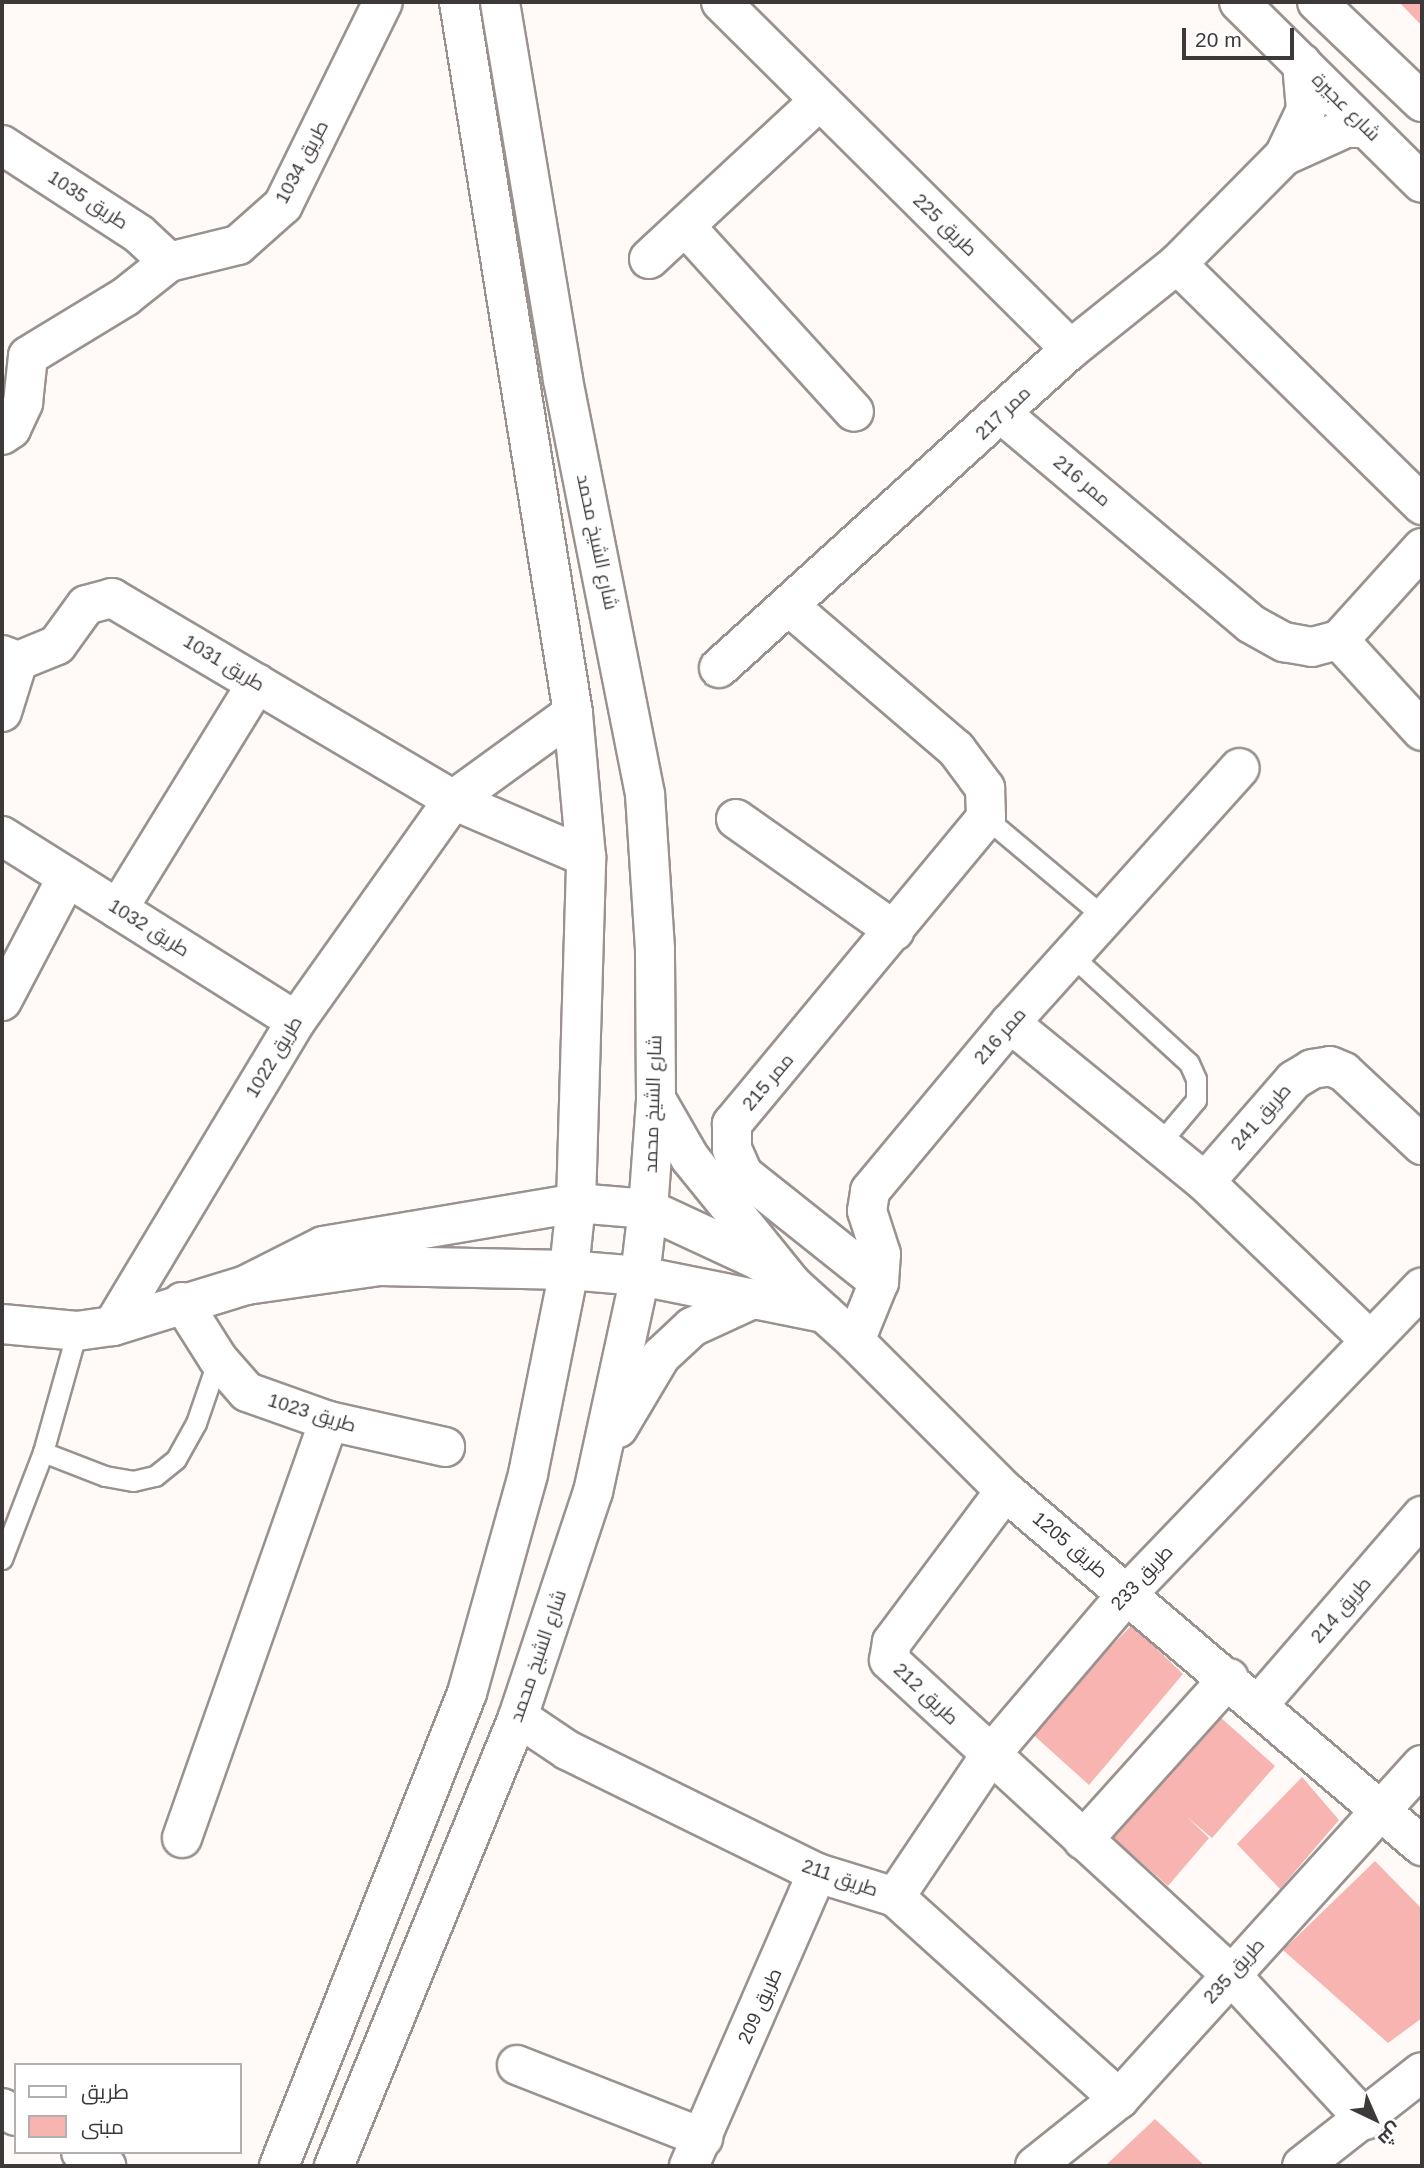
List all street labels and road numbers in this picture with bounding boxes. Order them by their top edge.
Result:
street label: شارع عجيرة [1307,68,1385,146]
street label: طريق 1034 [271,116,333,208]
street label: طريق 1035 [44,166,132,234]
street label: طريق 225 [908,189,982,261]
street label: ممر 217 [971,381,1035,445]
street label: ممر 216 [1049,451,1115,511]
street label: شارع الشيخ محمد [571,472,623,612]
street label: طريق 1031 [179,630,269,696]
street label: طريق 1032 [104,894,194,962]
street label: ممر 216 [969,1003,1031,1069]
street label: طريق 1022 [241,1012,307,1102]
street label: شارع الشيخ محمد [639,1035,667,1173]
street label: ممر 215 [738,1049,798,1115]
street label: طريق 241 [1226,1079,1296,1155]
street label: طريق 1023 [265,1389,359,1437]
street label: طريق 1205 [1028,1507,1112,1583]
street label: طريق 233 [1106,1541,1178,1615]
street label: طريق 214 [1306,1572,1376,1648]
street label: شارع الشيخ محمد [505,1587,571,1725]
street label: طريق 212 [889,1658,963,1730]
street label: طريق 211 [799,1854,881,1902]
street label: طريق 235 [1199,1933,1269,2009]
street label: طريق 209 [733,1965,787,2047]

